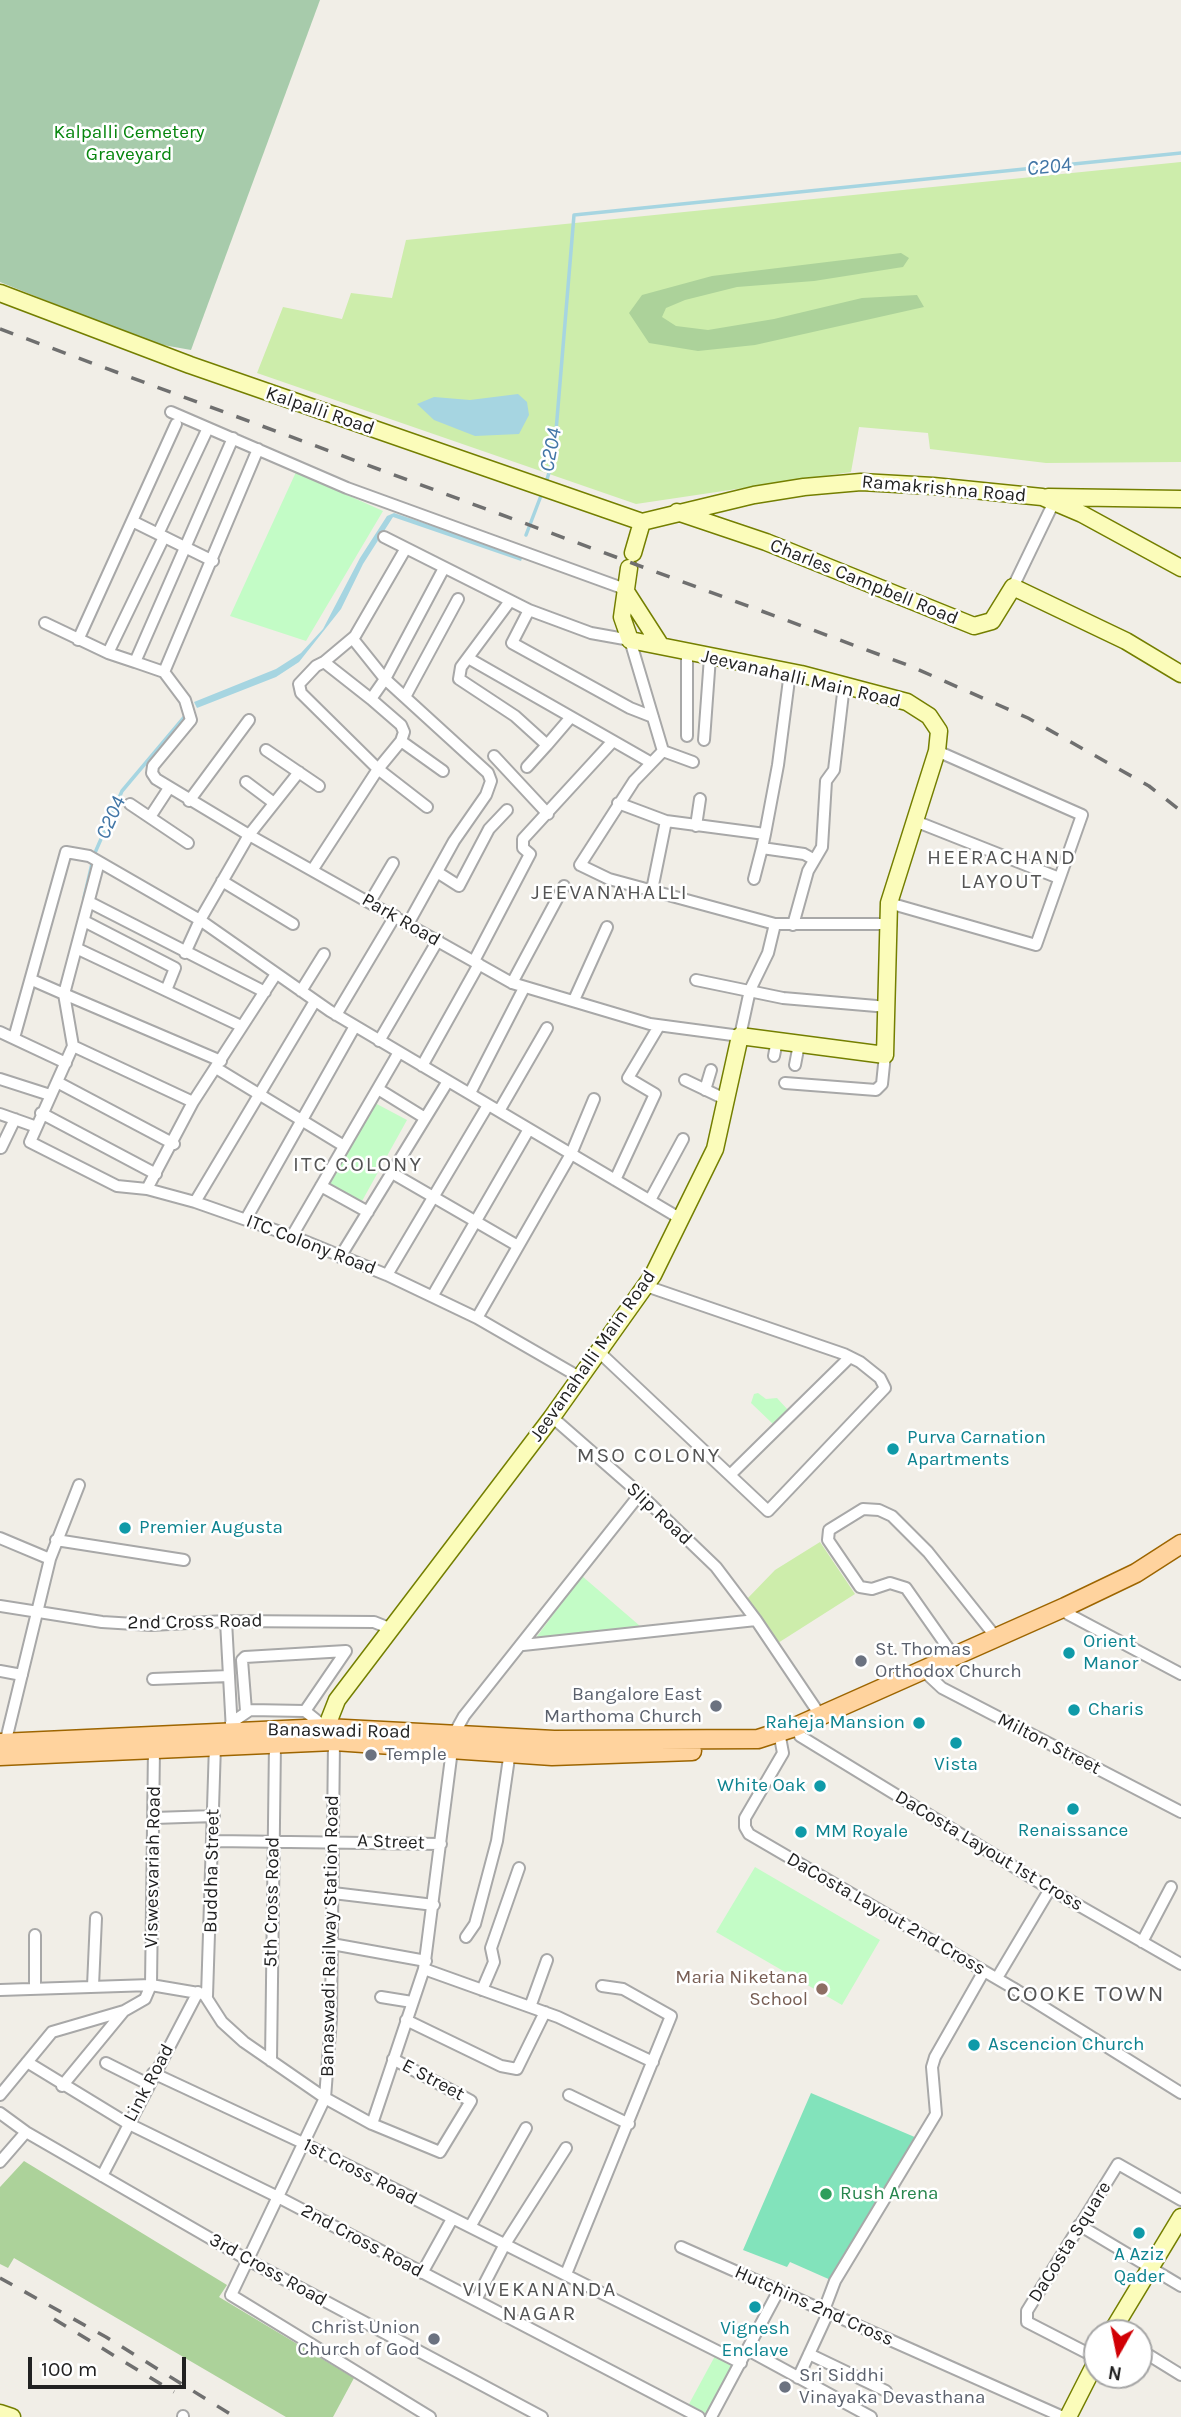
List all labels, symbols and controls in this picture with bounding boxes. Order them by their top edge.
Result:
park label: Kalpalli Cemetery Graveyard [53,122,205,166]
water label: C204 [1026,152,1072,182]
street label: Kalpalli Road [263,382,377,440]
water label: C204 [534,426,568,474]
street label: Ramakrishna Road [861,470,1027,508]
street label: Charles Campbell Road [767,534,961,630]
street label: Jeevanahalli Main Road [699,645,903,713]
water label: C204 [90,793,132,843]
district label: HEERACHAND LAYOUT [928,845,1076,895]
district label: JEEVANAHALLI [533,880,687,906]
street label: Park Road [358,888,444,952]
district label: ITC COLONY [294,1152,422,1178]
street label: ITC Colony Road [243,1210,379,1280]
street label: Jeevanahalli Main Road [525,1266,661,1446]
place label: Purva Carnation Apartments [907,1427,1046,1471]
marker: Purva Carnation Apartments [885,1441,901,1457]
district label: MSO COLONY [578,1443,720,1469]
street label: Slip Road [621,1478,697,1550]
place label: Premier Augusta [139,1517,283,1539]
marker: Premier Augusta [117,1520,133,1536]
street label: 2nd Cross Road [127,1609,263,1635]
place label: Orient Manor [1083,1631,1138,1675]
place label: St. Thomas Orthodox Church [875,1639,1022,1683]
marker: Orient Manor [1061,1645,1077,1661]
marker: St. Thomas Orthodox Church [853,1653,869,1669]
place label: Bangalore East Marthoma Church [544,1684,702,1728]
marker: Bangalore East Marthoma Church [708,1698,724,1714]
place label: Charis [1088,1699,1144,1721]
marker: Charis [1066,1702,1082,1718]
street label: Milton Street [994,1708,1104,1780]
place label: Raheja Mansion [765,1712,905,1734]
marker: Raheja Mansion [911,1715,927,1731]
street label: Banaswadi Road [267,1718,411,1744]
marker: Vista [948,1735,964,1751]
place label: Temple [385,1744,447,1766]
marker: Temple [363,1747,379,1763]
place label: Vista [934,1754,978,1776]
place label: White Oak [717,1775,806,1797]
marker: White Oak [812,1778,828,1794]
street label: Viswesvariah Road [140,1786,166,1948]
street label: DaCosta Layout 1st Cross [891,1786,1087,1916]
street label: Banaswadi Railway Station Road [316,1795,344,2077]
marker: Renaissance [1065,1801,1081,1817]
street label: Buddha Street [200,1809,224,1933]
place label: Renaissance [1018,1820,1128,1842]
place label: MM Royale [815,1821,908,1843]
marker: MM Royale [793,1824,809,1840]
street label: A Street [357,1829,425,1855]
street label: 5th Cross Road [259,1836,285,1968]
street label: DaCosta Layout 2nd Cross [782,1848,990,1980]
place label: Maria Niketana School [675,1967,808,2011]
district label: COOKE TOWN [1008,1980,1164,2008]
marker: Maria Niketana School [814,1981,830,1997]
place label: Ascencion Church [988,2034,1145,2056]
marker: Ascencion Church [966,2037,982,2053]
street label: Link Road [119,2040,179,2126]
street label: E Street [398,2054,468,2106]
street label: 1st Cross Road [299,2133,421,2211]
street label: DaCosta Square [1024,2177,1116,2307]
place label: Rush Arena [840,2183,939,2205]
marker: Rush Arena [818,2186,834,2202]
street label: 2nd Cross Road [297,2199,427,2283]
marker: A Aziz Qader [1131,2225,1147,2241]
street label: 3rd Cross Road [205,2228,331,2312]
place label: A Aziz Qader [1114,2244,1164,2288]
street label: Hutchins 2nd Cross [731,2261,897,2351]
district label: VIVEKANANDA NAGAR [464,2277,616,2327]
marker: Vignesh Enclave [747,2299,763,2315]
place label: Christ Union Church of God [297,2317,420,2361]
place label: Vignesh Enclave [720,2318,790,2362]
north arrow [1083,2319,1153,2389]
marker: Christ Union Church of God [426,2331,442,2347]
scale bar [32,2344,189,2388]
text: 100 m [41,2357,98,2381]
text: N [1107,2361,1123,2385]
place label: Sri Siddhi Vinayaka Devasthana [799,2365,986,2409]
marker: Sri Siddhi Vinayaka Devasthana [777,2379,793,2395]

